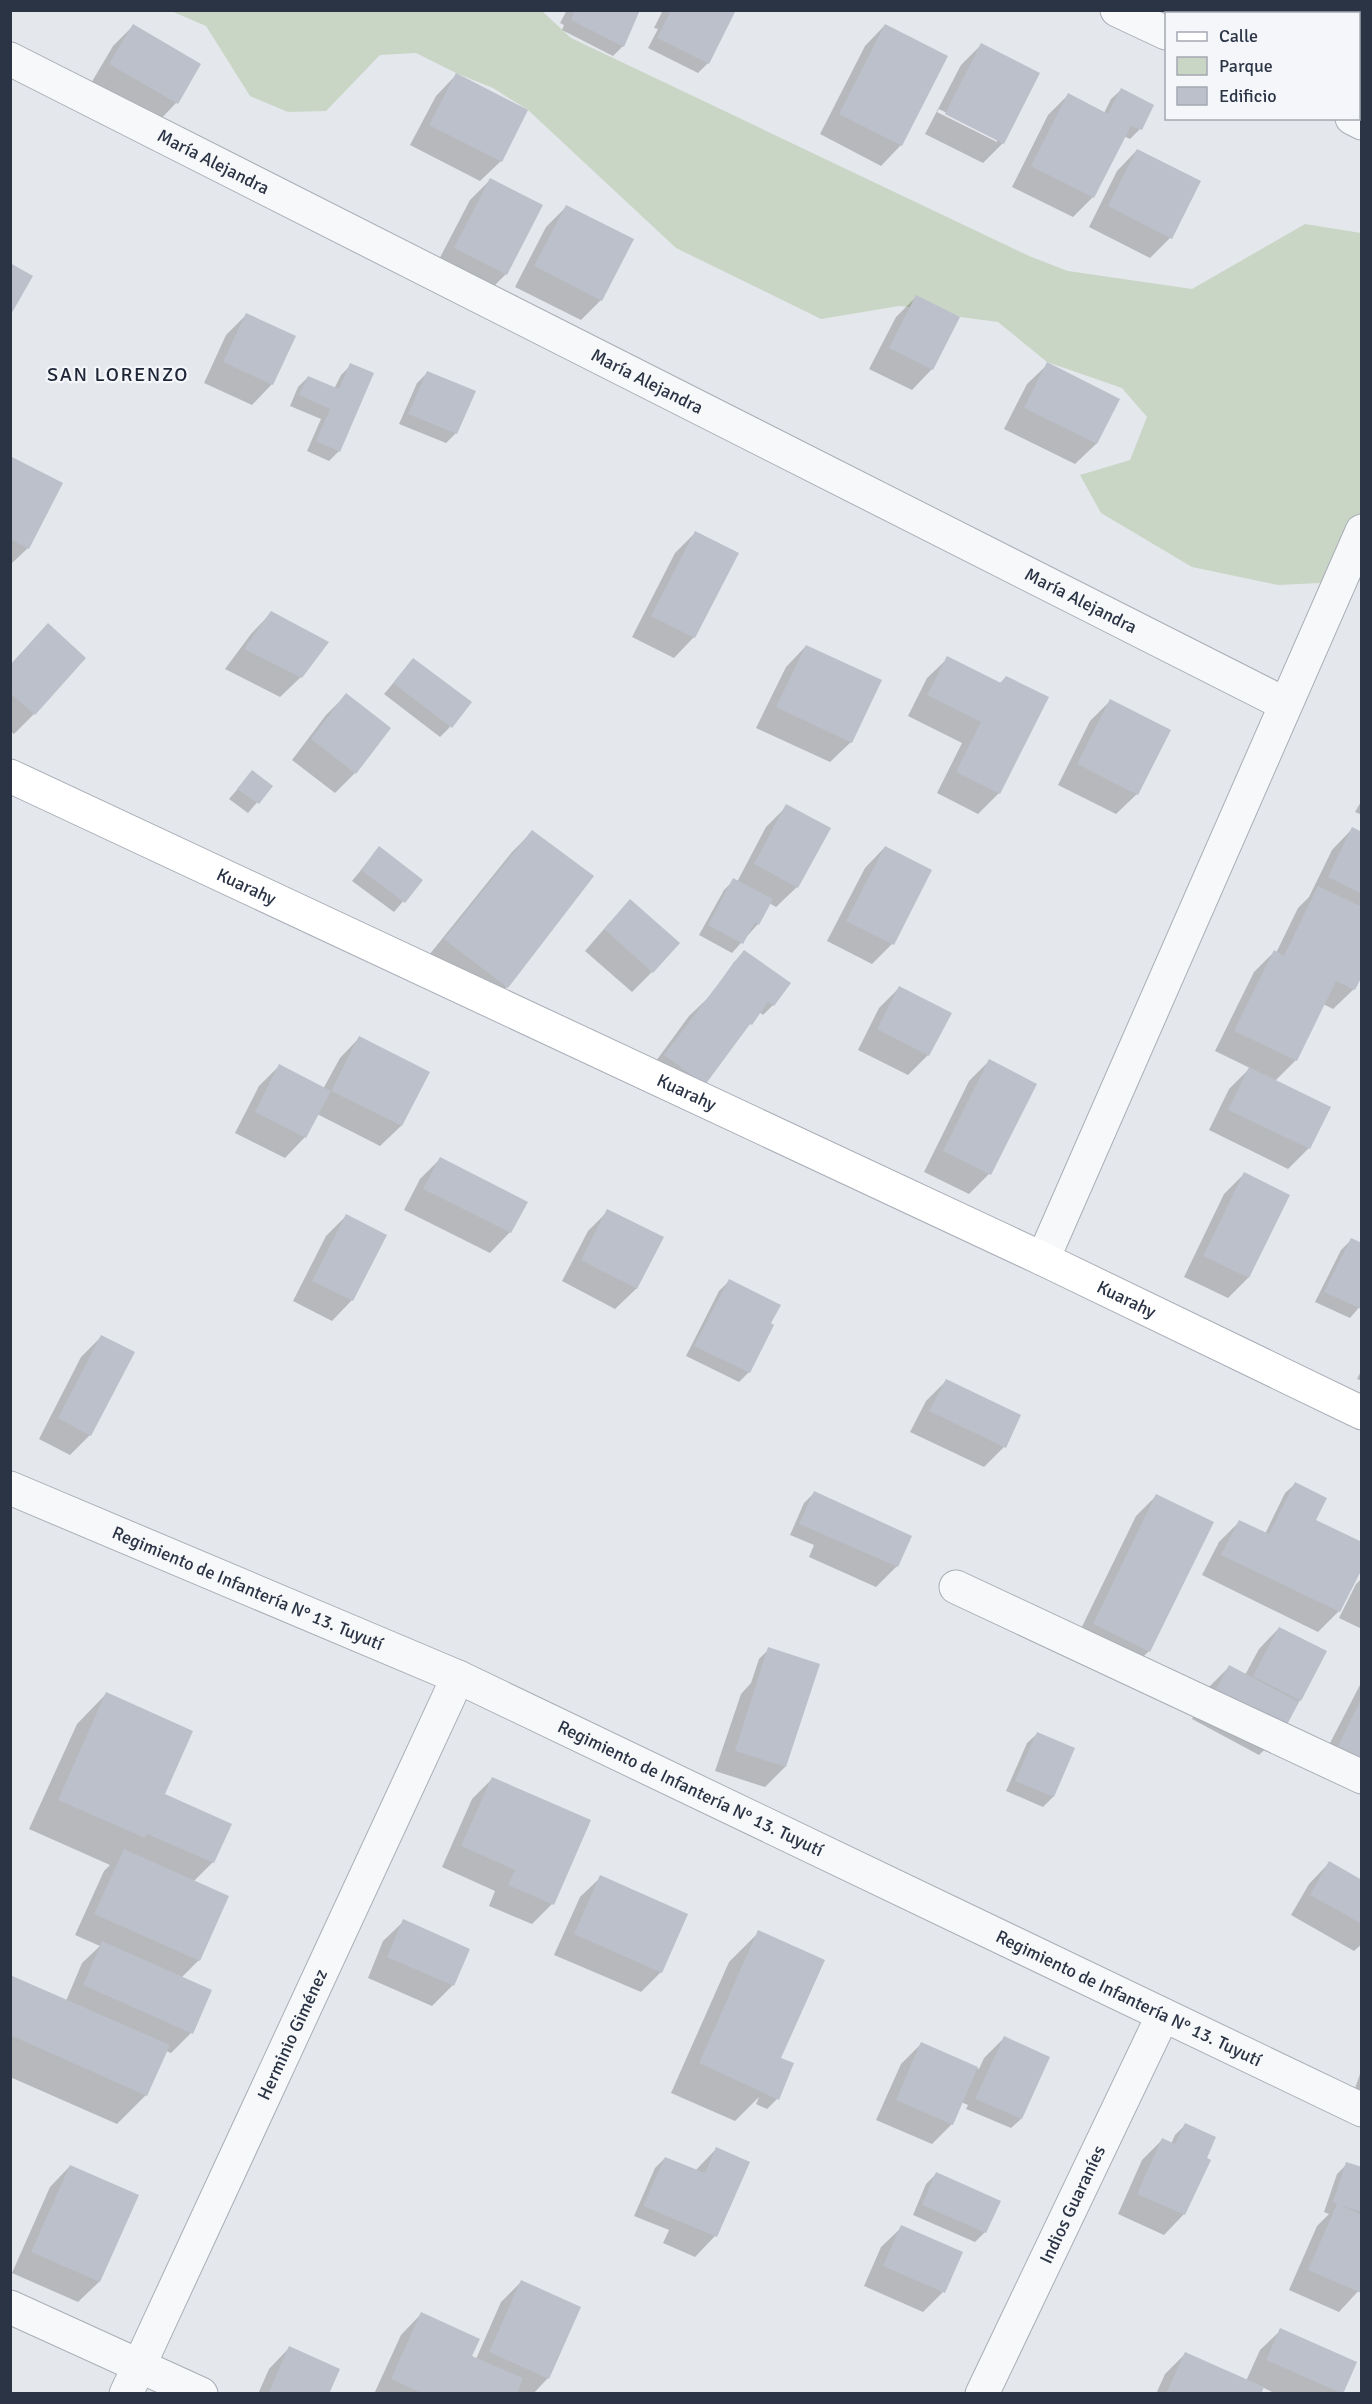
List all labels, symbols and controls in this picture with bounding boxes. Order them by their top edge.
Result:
legend [1165,12,1360,120]
text: Calle [1219,25,1258,47]
text: Parque [1219,55,1273,77]
text: Edificio [1219,85,1277,107]
street label: María Alejandra [154,124,273,199]
street label: María Alejandra [587,344,707,419]
district label: SAN LORENZO [47,362,189,387]
street label: María Alejandra [1021,563,1141,638]
street label: Kuarahy [213,863,280,910]
street label: Kuarahy [653,1069,720,1116]
street label: Kuarahy [1093,1276,1160,1323]
street label: Regimiento de Infantería N° 13. Tuyutí [109,1521,387,1655]
street label: Regimiento de Infantería N° 13. Tuyutí [554,1715,827,1861]
street label: Regimiento de Infantería N° 13. Tuyutí [992,1925,1265,2071]
street label: Herminio Giménez [253,1966,332,2104]
street label: Indios Guaraníes [1035,2142,1110,2267]

